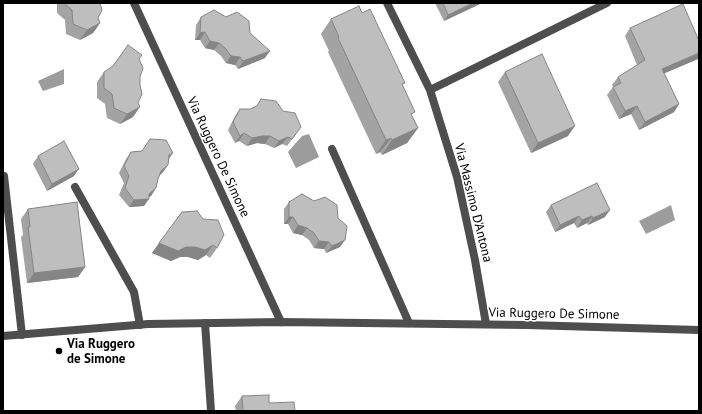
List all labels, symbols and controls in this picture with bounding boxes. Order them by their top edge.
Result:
street label: Via Ruggero De Simone [183,94,253,220]
street label: Via Massimo D'Antona [451,142,495,264]
street label: Via Ruggero De Simone [488,305,620,323]
place label: Via Ruggero de Simone [67,336,135,367]
marker: Via Ruggero de Simone [54,346,64,356]

